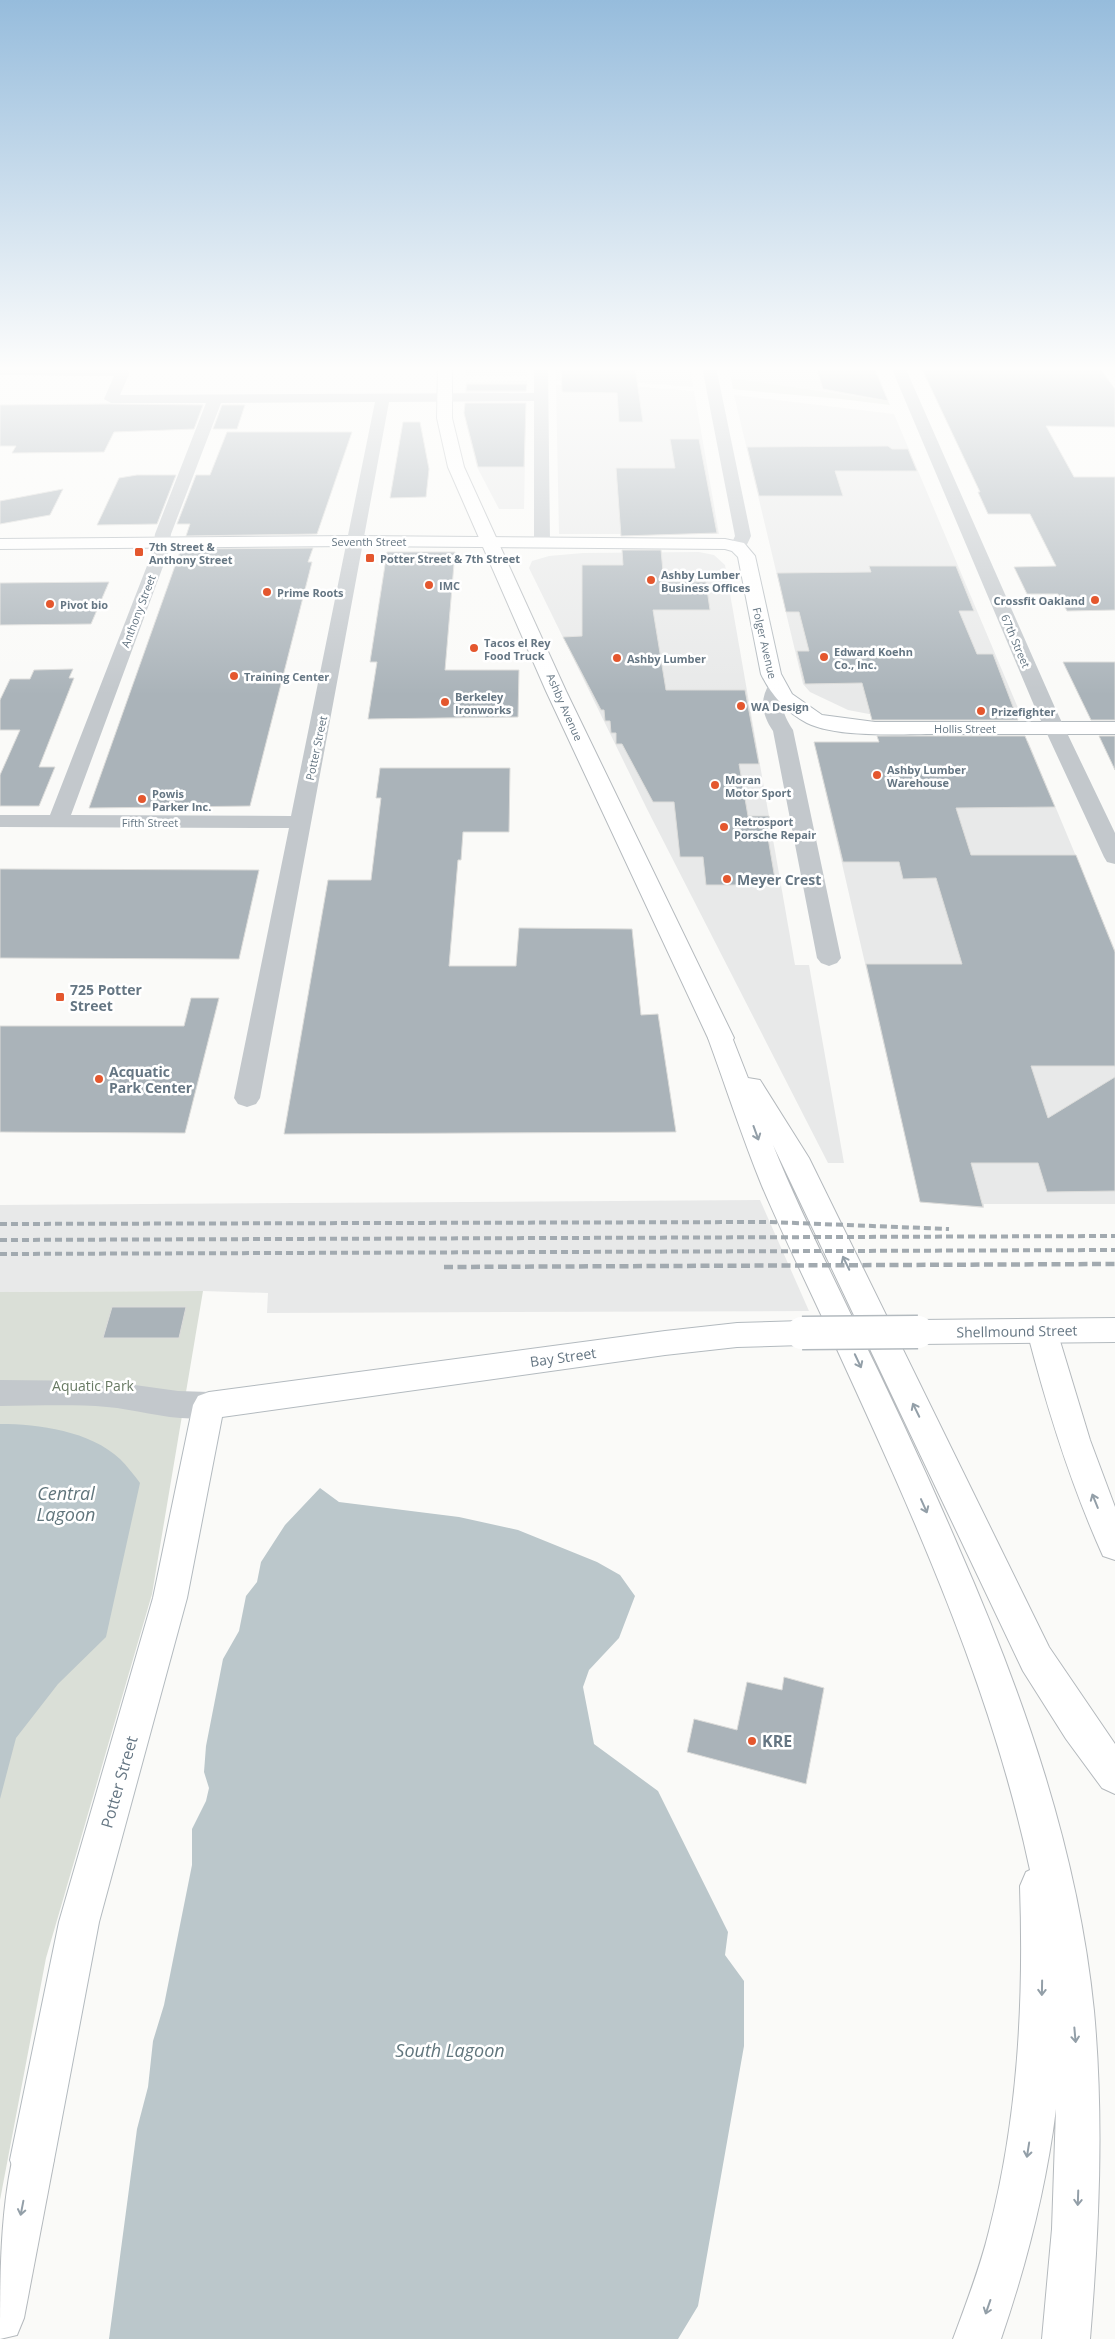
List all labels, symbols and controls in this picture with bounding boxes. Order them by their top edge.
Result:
street label: Seventh Street [332,534,407,549]
place label: 7th Street & Anthony Street [149,539,233,567]
marker: 7th Street & Anthony Street [133,546,145,558]
place label: Potter Street & 7th Street [380,551,520,566]
marker: Potter Street & 7th Street [364,552,376,564]
place label: Ashby Lumber Business Offices [661,567,751,595]
street label: Anthony Street [117,572,159,650]
marker: Ashby Lumber Business Offices [645,574,657,586]
place label: IMC [439,578,460,593]
marker: IMC [423,579,435,591]
place label: Prime Roots [277,585,344,600]
marker: Prime Roots [261,586,273,598]
place label: Crossfit Oakland [994,593,1085,608]
marker: Crossfit Oakland [1089,594,1101,606]
place label: Pivot bio [60,597,108,612]
marker: Pivot bio [44,598,56,610]
street label: Folger Avenue [749,606,781,680]
street label: 67th Street [998,612,1034,670]
place label: Tacos el Rey Food Truck [484,635,551,663]
marker: Tacos el Rey Food Truck [468,642,480,654]
place label: Edward Koehn Co., Inc. [834,644,913,672]
place label: Ashby Lumber [627,651,706,666]
marker: Edward Koehn Co., Inc. [818,651,830,663]
marker: Ashby Lumber [611,652,623,664]
place label: Training Center [244,669,329,684]
marker: Training Center [228,670,240,682]
street label: Ashby Avenue [543,671,587,743]
place label: Berkeley Ironworks [455,689,512,717]
marker: Berkeley Ironworks [439,696,451,708]
place label: WA Design [751,699,809,714]
marker: WA Design [735,700,747,712]
place label: Prizefighter [991,704,1055,719]
marker: Prizefighter [975,705,987,717]
street label: Potter Street [302,714,330,782]
street label: Hollis Street [934,721,996,736]
place label: Ashby Lumber Warehouse [887,762,966,790]
marker: Ashby Lumber Warehouse [871,769,883,781]
place label: Moran Motor Sport [725,772,791,800]
marker: Moran Motor Sport [709,779,721,791]
place label: Powis Parker Inc. [152,786,211,814]
marker: Powis Parker Inc. [136,793,148,805]
place label: Retrosport Porsche Repair [734,814,816,842]
street label: Fifth Street [122,815,178,830]
marker: Retrosport Porsche Repair [718,821,730,833]
place label: Meyer Crest [737,870,821,889]
marker: Meyer Crest [721,873,733,885]
place label: 725 Potter Street [70,980,143,1015]
marker: 725 Potter Street [54,991,66,1003]
place label: Acquatic Park Center [109,1062,193,1097]
marker: Acquatic Park Center [93,1073,105,1085]
one-way arrow [752,1125,761,1141]
one-way arrow [840,1256,850,1271]
street label: Shellmound Street [956,1320,1078,1342]
street label: Bay Street [529,1343,597,1371]
one-way arrow [854,1353,864,1368]
park label: Aquatic Park [52,1376,135,1395]
one-way arrow [911,1402,921,1417]
water label: Central Lagoon [37,1481,95,1526]
one-way arrow [1090,1494,1099,1509]
one-way arrow [920,1498,930,1513]
place label: KRE [762,1730,792,1752]
street label: Potter Street [95,1733,143,1831]
marker: KRE [746,1735,758,1747]
one-way arrow [1037,1980,1047,1996]
one-way arrow [1070,2027,1079,2043]
water label: South Lagoon [395,2038,505,2062]
one-way arrow [1023,2141,1033,2157]
one-way arrow [1073,2189,1082,2205]
one-way arrow [17,2199,26,2215]
one-way arrow [983,2299,993,2315]

